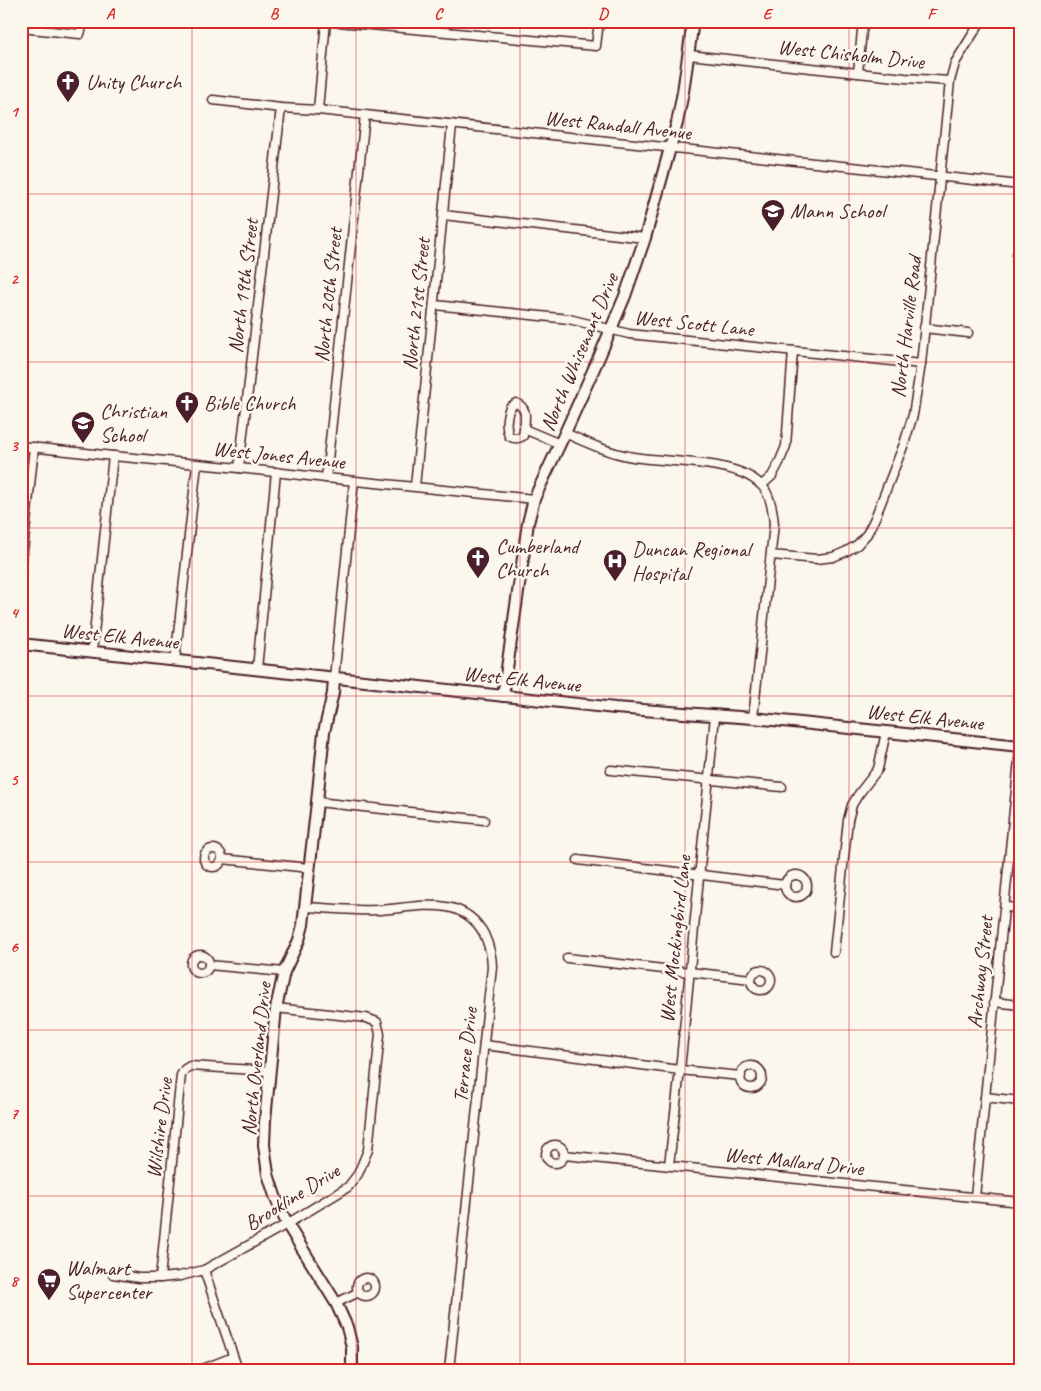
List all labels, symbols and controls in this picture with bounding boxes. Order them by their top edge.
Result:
text: A [106,4,116,24]
text: B [270,4,280,24]
text: C [434,4,444,24]
text: D [598,4,609,24]
text: E [763,4,774,24]
text: F [927,4,938,24]
street label: West Chisholm Drive [777,33,927,75]
church icon: Unity Church [55,69,81,103]
place label: Unity Church [86,69,183,95]
text: 1 [10,102,19,122]
street label: West Randall Avenue [544,104,694,146]
school or university icon: Mann School [760,198,786,232]
place label: Mann School [790,198,888,224]
street label: North 19th Street [222,215,264,355]
street label: North 20th Street [308,225,348,363]
street label: North 21st Street [396,235,436,371]
street label: North Harville Road [884,251,928,399]
street label: North Whisenant Drive [534,268,624,435]
text: 2 [10,269,19,289]
street label: West Scott Lane [633,304,757,342]
church icon: Bible Church [174,390,200,424]
place label: Bible Church [204,390,296,416]
place label: Christian School [100,398,168,448]
school or university icon: Christian School [70,410,96,444]
street label: West Jones Avenue [212,435,347,475]
text: 3 [10,436,19,456]
place label: Cumberland Church [496,533,581,583]
place label: Duncan Regional Hospital [632,536,754,586]
church icon: Cumberland Church [465,545,491,579]
hospital icon: Duncan Regional Hospital [602,548,628,582]
text: 4 [10,603,19,623]
street label: West Elk Avenue [60,617,181,655]
street label: West Elk Avenue [462,660,583,698]
street label: West Elk Avenue [865,698,986,736]
text: 5 [11,770,20,790]
street label: West Mockingbird Lane [653,853,697,1024]
street label: Archway Street [961,913,999,1029]
text: 6 [10,937,19,957]
street label: North Overland Drive [235,979,277,1137]
street label: Terrace Drive [447,1005,483,1104]
street label: Wilshire Drive [140,1075,178,1180]
text: 7 [10,1104,19,1124]
street label: West Mallard Drive [723,1141,866,1181]
street label: Brookline Drive [240,1157,345,1236]
place label: Walmart Supercenter [66,1255,153,1305]
supermarket icon: Walmart Supercenter [36,1267,62,1301]
text: 8 [10,1271,19,1291]

